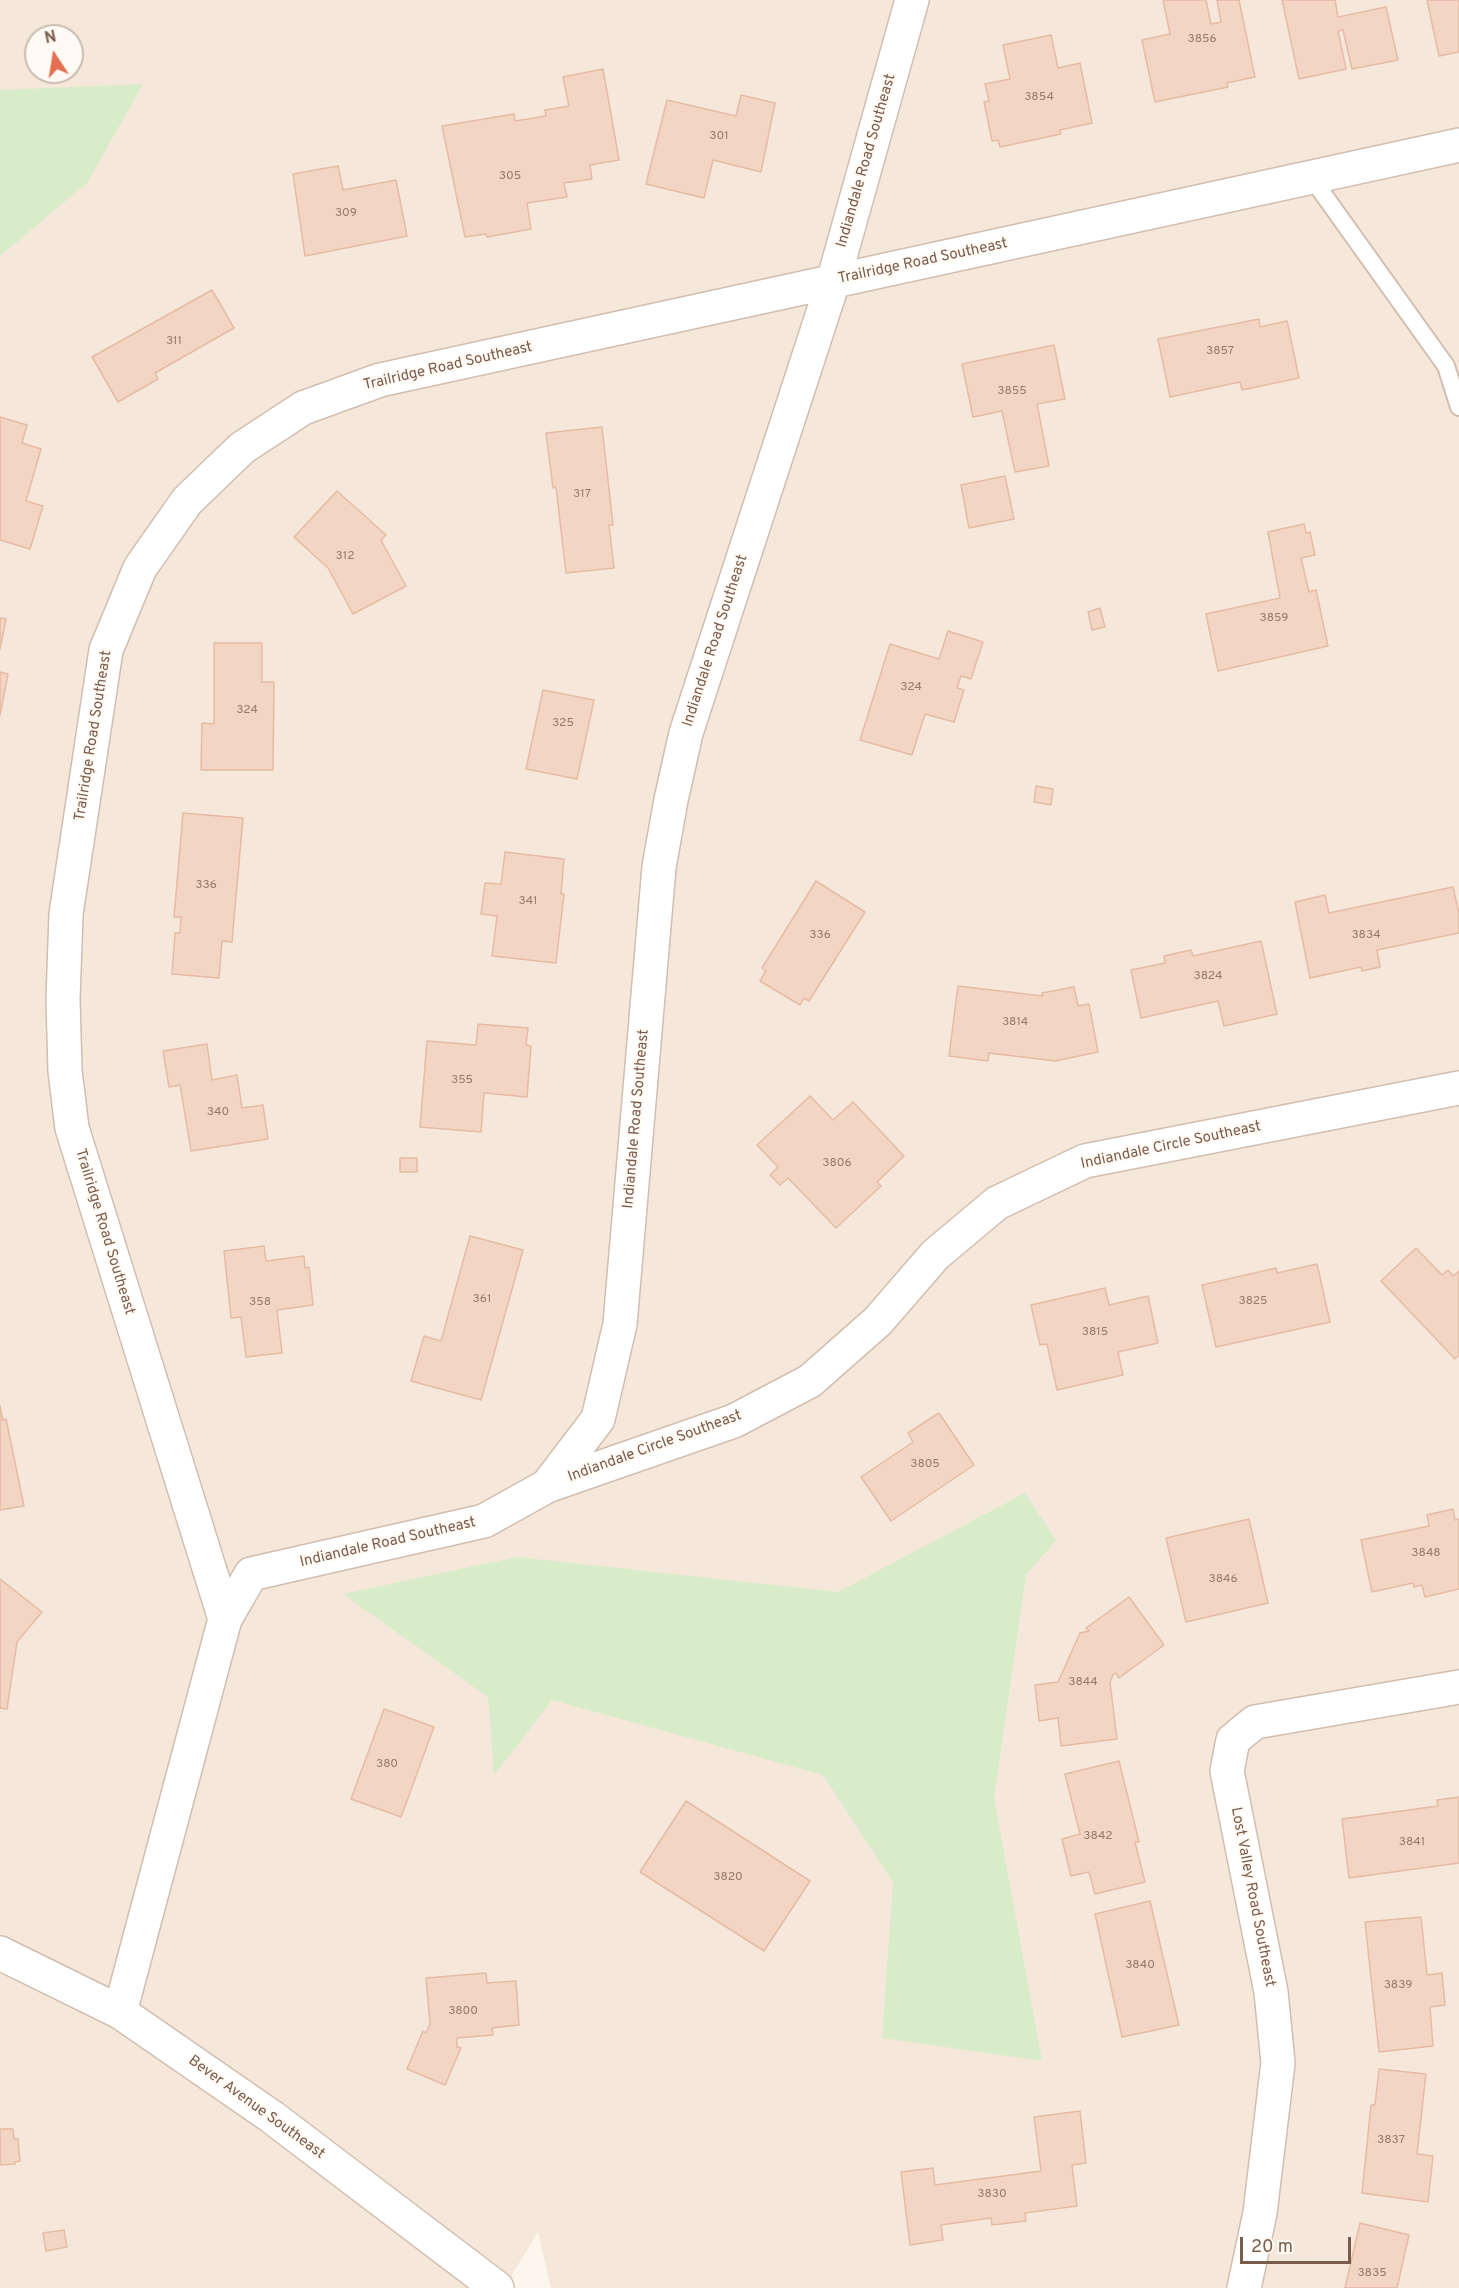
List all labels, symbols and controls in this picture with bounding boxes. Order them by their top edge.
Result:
north arrow [24,24,84,84]
text: N [43,27,58,49]
house number: 3856 [1187,33,1217,47]
street label: Indiandale Road Southeast [834,72,900,250]
house number: 3854 [1024,91,1054,105]
house number: 301 [709,130,729,144]
house number: 305 [499,170,521,184]
house number: 309 [335,207,357,221]
street label: Trailridge Road Southeast [837,235,1009,289]
house number: 311 [166,335,182,349]
street label: Trailridge Road Southeast [362,339,534,395]
house number: 3857 [1206,345,1234,359]
house number: 3855 [997,385,1027,399]
house number: 317 [573,488,591,502]
house number: 312 [335,550,355,564]
street label: Indiandale Road Southeast [680,553,752,729]
house number: 3859 [1259,612,1289,626]
street label: Trailridge Road Southeast [72,649,116,823]
house number: 324 [900,681,922,695]
house number: 324 [236,704,258,718]
house number: 325 [552,717,574,731]
house number: 336 [195,879,217,893]
house number: 341 [518,895,538,909]
house number: 336 [809,929,831,943]
house number: 3834 [1351,929,1381,943]
house number: 3824 [1194,970,1222,984]
house number: 3814 [1002,1016,1028,1030]
street label: Indiandale Road Southeast [620,1029,654,1209]
house number: 355 [451,1074,473,1088]
house number: 340 [207,1106,229,1120]
street label: Indiandale Circle Southeast [1079,1118,1263,1174]
street label: Trailridge Road Southeast [70,1147,138,1317]
house number: 3806 [822,1157,852,1171]
house number: 361 [473,1293,491,1307]
house number: 3825 [1238,1295,1268,1309]
house number: 358 [249,1296,271,1310]
house number: 3815 [1082,1326,1108,1340]
street label: Indiandale Circle Southeast [566,1407,744,1487]
house number: 3805 [910,1458,940,1472]
street label: Indiandale Road Southeast [298,1514,478,1572]
house number: 3848 [1411,1547,1441,1561]
house number: 3846 [1208,1573,1238,1587]
house number: 3844 [1068,1676,1098,1690]
house number: 380 [376,1758,398,1772]
street label: Lost Valley Road Southeast [1226,1806,1278,1988]
house number: 3842 [1083,1830,1113,1844]
house number: 3841 [1399,1836,1425,1850]
house number: 3820 [713,1871,743,1885]
house number: 3840 [1125,1959,1155,1973]
house number: 3839 [1384,1979,1412,1993]
house number: 3800 [448,2005,478,2019]
street label: Bever Avenue Southeast [184,2052,328,2164]
house number: 3837 [1377,2134,1405,2148]
house number: 3830 [977,2188,1007,2202]
scale bar [1243,2225,1354,2263]
text: 20 m [1251,2236,1293,2259]
house number: 3835 [1357,2267,1387,2281]

